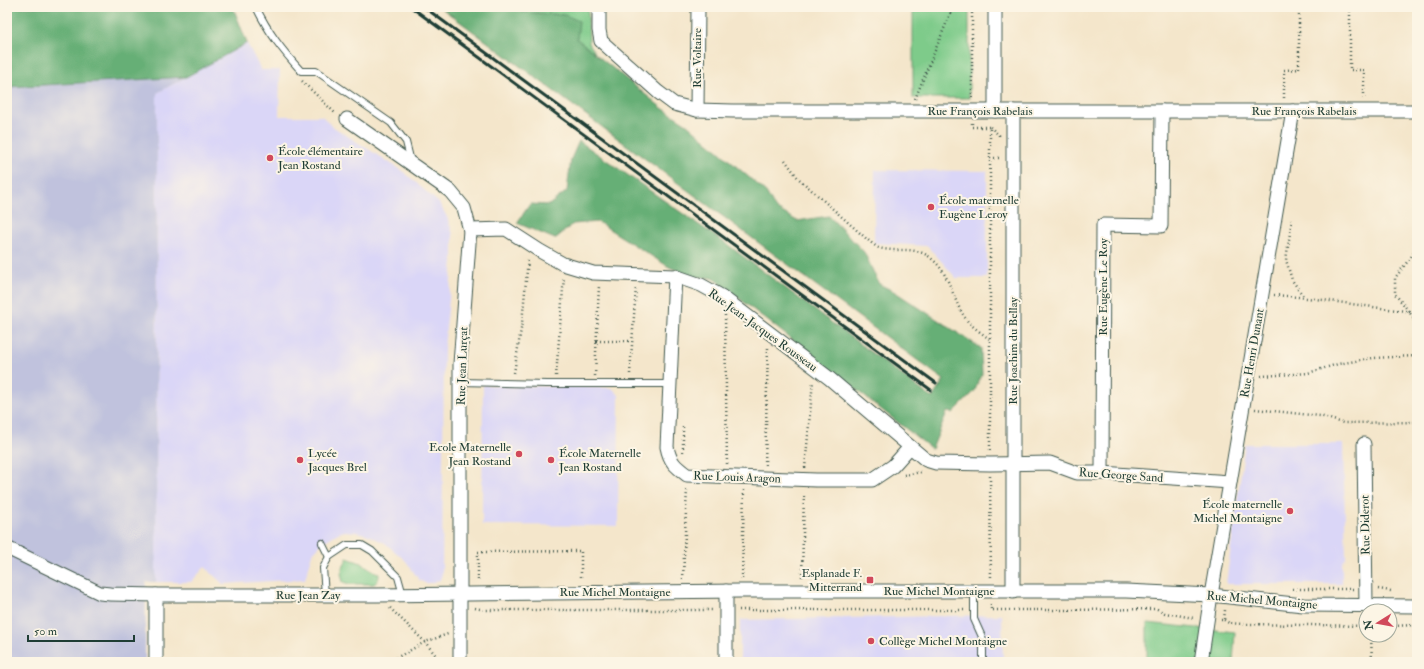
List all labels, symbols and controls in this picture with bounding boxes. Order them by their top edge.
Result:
street label: Rue Voltaire [690,28,705,88]
street label: Rue François Rabelais [927,104,1033,119]
street label: Rue François Rabelais [1251,104,1357,119]
place label: École élémentaire Jean Rostand [277,144,363,173]
marker: École élémentaire Jean Rostand [265,153,275,163]
place label: École maternelle Eugène Leroy [939,193,1019,222]
marker: École maternelle Eugène Leroy [926,202,936,212]
street label: Rue Eugène Le Roy [1096,238,1111,336]
street label: Rue Jean-Jacques Rousseau [705,286,820,375]
street label: Rue Joachim du Bellay [1006,297,1021,405]
street label: Rue Henri Dunant [1237,307,1268,399]
street label: Rue Jean Lurçat [454,326,471,406]
place label: Ecole Maternelle Jean Rostand [429,440,511,469]
place label: Lycée Jacques Brel [307,446,367,475]
place label: École Maternelle Jean Rostand [558,446,641,475]
marker: Ecole Maternelle Jean Rostand [514,449,524,459]
marker: Lycée Jacques Brel [295,455,305,465]
marker: École Maternelle Jean Rostand [546,455,556,465]
street label: Rue George Sand [1078,465,1164,486]
street label: Rue Louis Aragon [693,468,781,487]
street label: Rue Diderot [1357,495,1374,555]
place label: École maternelle Michel Montaigne [1193,497,1282,526]
marker: École maternelle Michel Montaigne [1285,506,1295,516]
place label: Esplanade F. Mitterrand [801,566,862,595]
marker: Esplanade F. Mitterrand [865,575,875,585]
street label: Rue Michel Montaigne [883,584,995,599]
street label: Rue Michel Montaigne [559,585,671,600]
street label: Rue Jean Zay [276,588,341,603]
street label: Rue Michel Montaigne [1206,588,1318,613]
north arrow [1358,603,1398,643]
scale bar [28,617,134,643]
text: N [1361,618,1376,632]
text: 50 m [34,624,58,639]
place label: Collège Michel Montaigne [879,634,1007,649]
marker: Collège Michel Montaigne [866,636,876,646]

